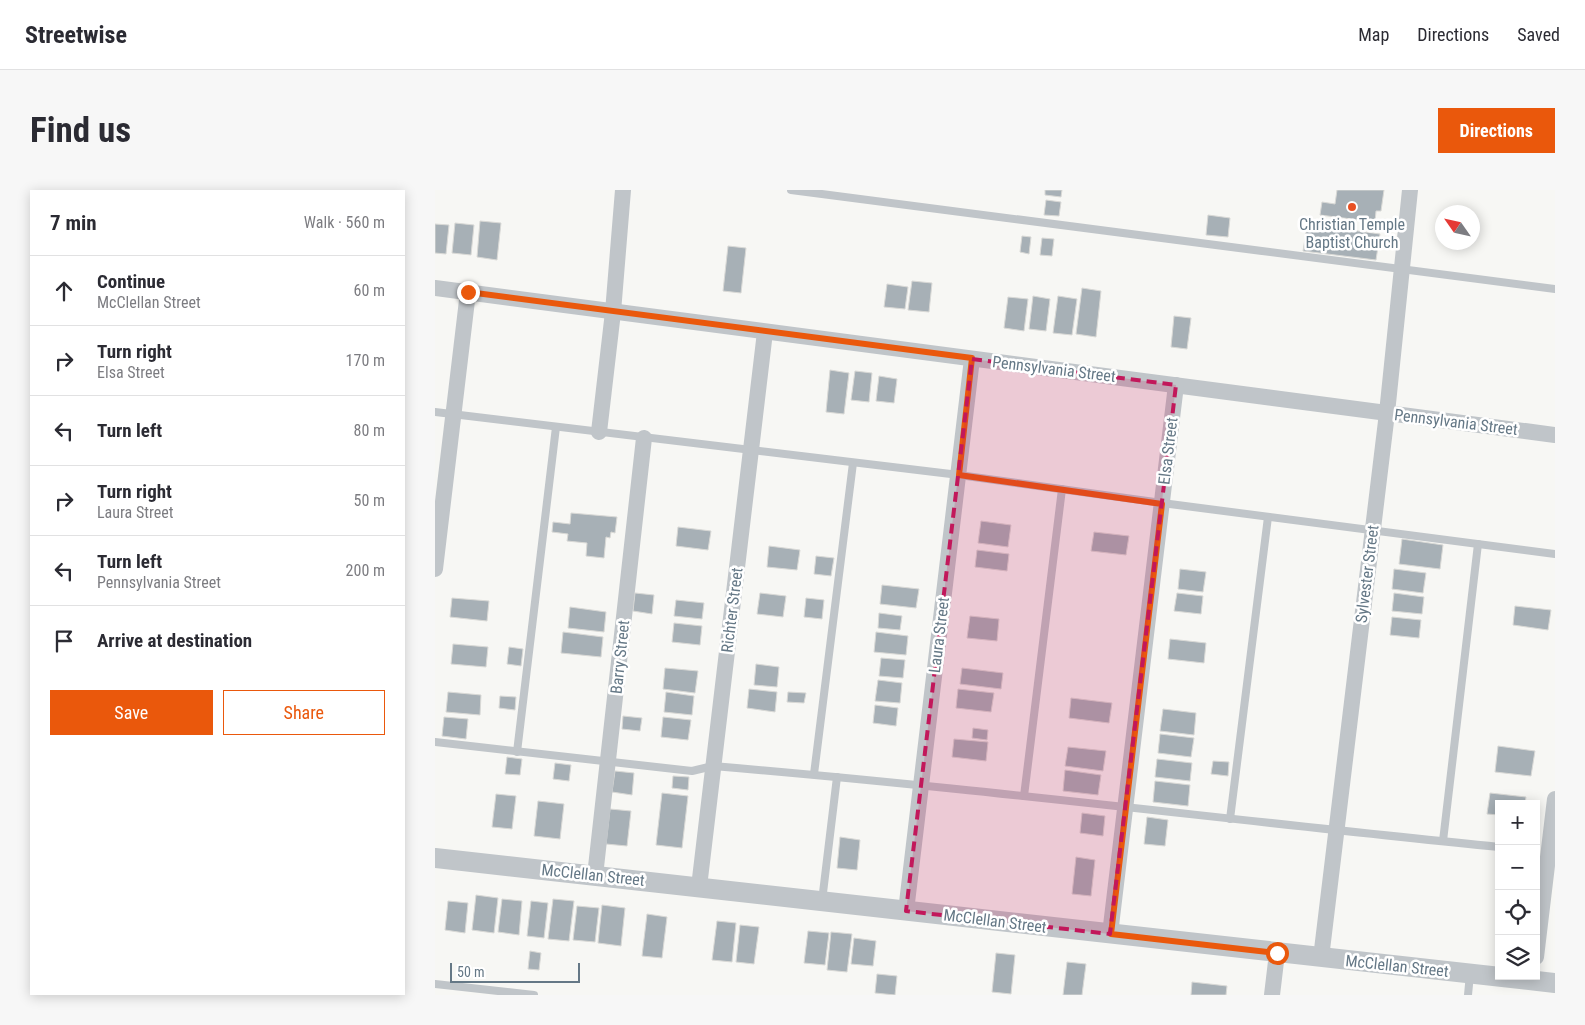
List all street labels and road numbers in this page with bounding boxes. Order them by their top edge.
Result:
street label: Pennsylvania Street [991,352,1117,386]
street label: Pennsylvania Street [1393,405,1519,439]
street label: Elsa Street [1154,416,1182,486]
street label: Sylvester Street [1352,524,1382,624]
street label: Richter Street [717,566,747,654]
street label: Laura Street [925,596,953,674]
street label: Barry Street [607,619,633,695]
street label: McClellan Street [540,860,646,890]
street label: McClellan Street [942,905,1048,937]
street label: McClellan Street [1344,951,1450,981]

